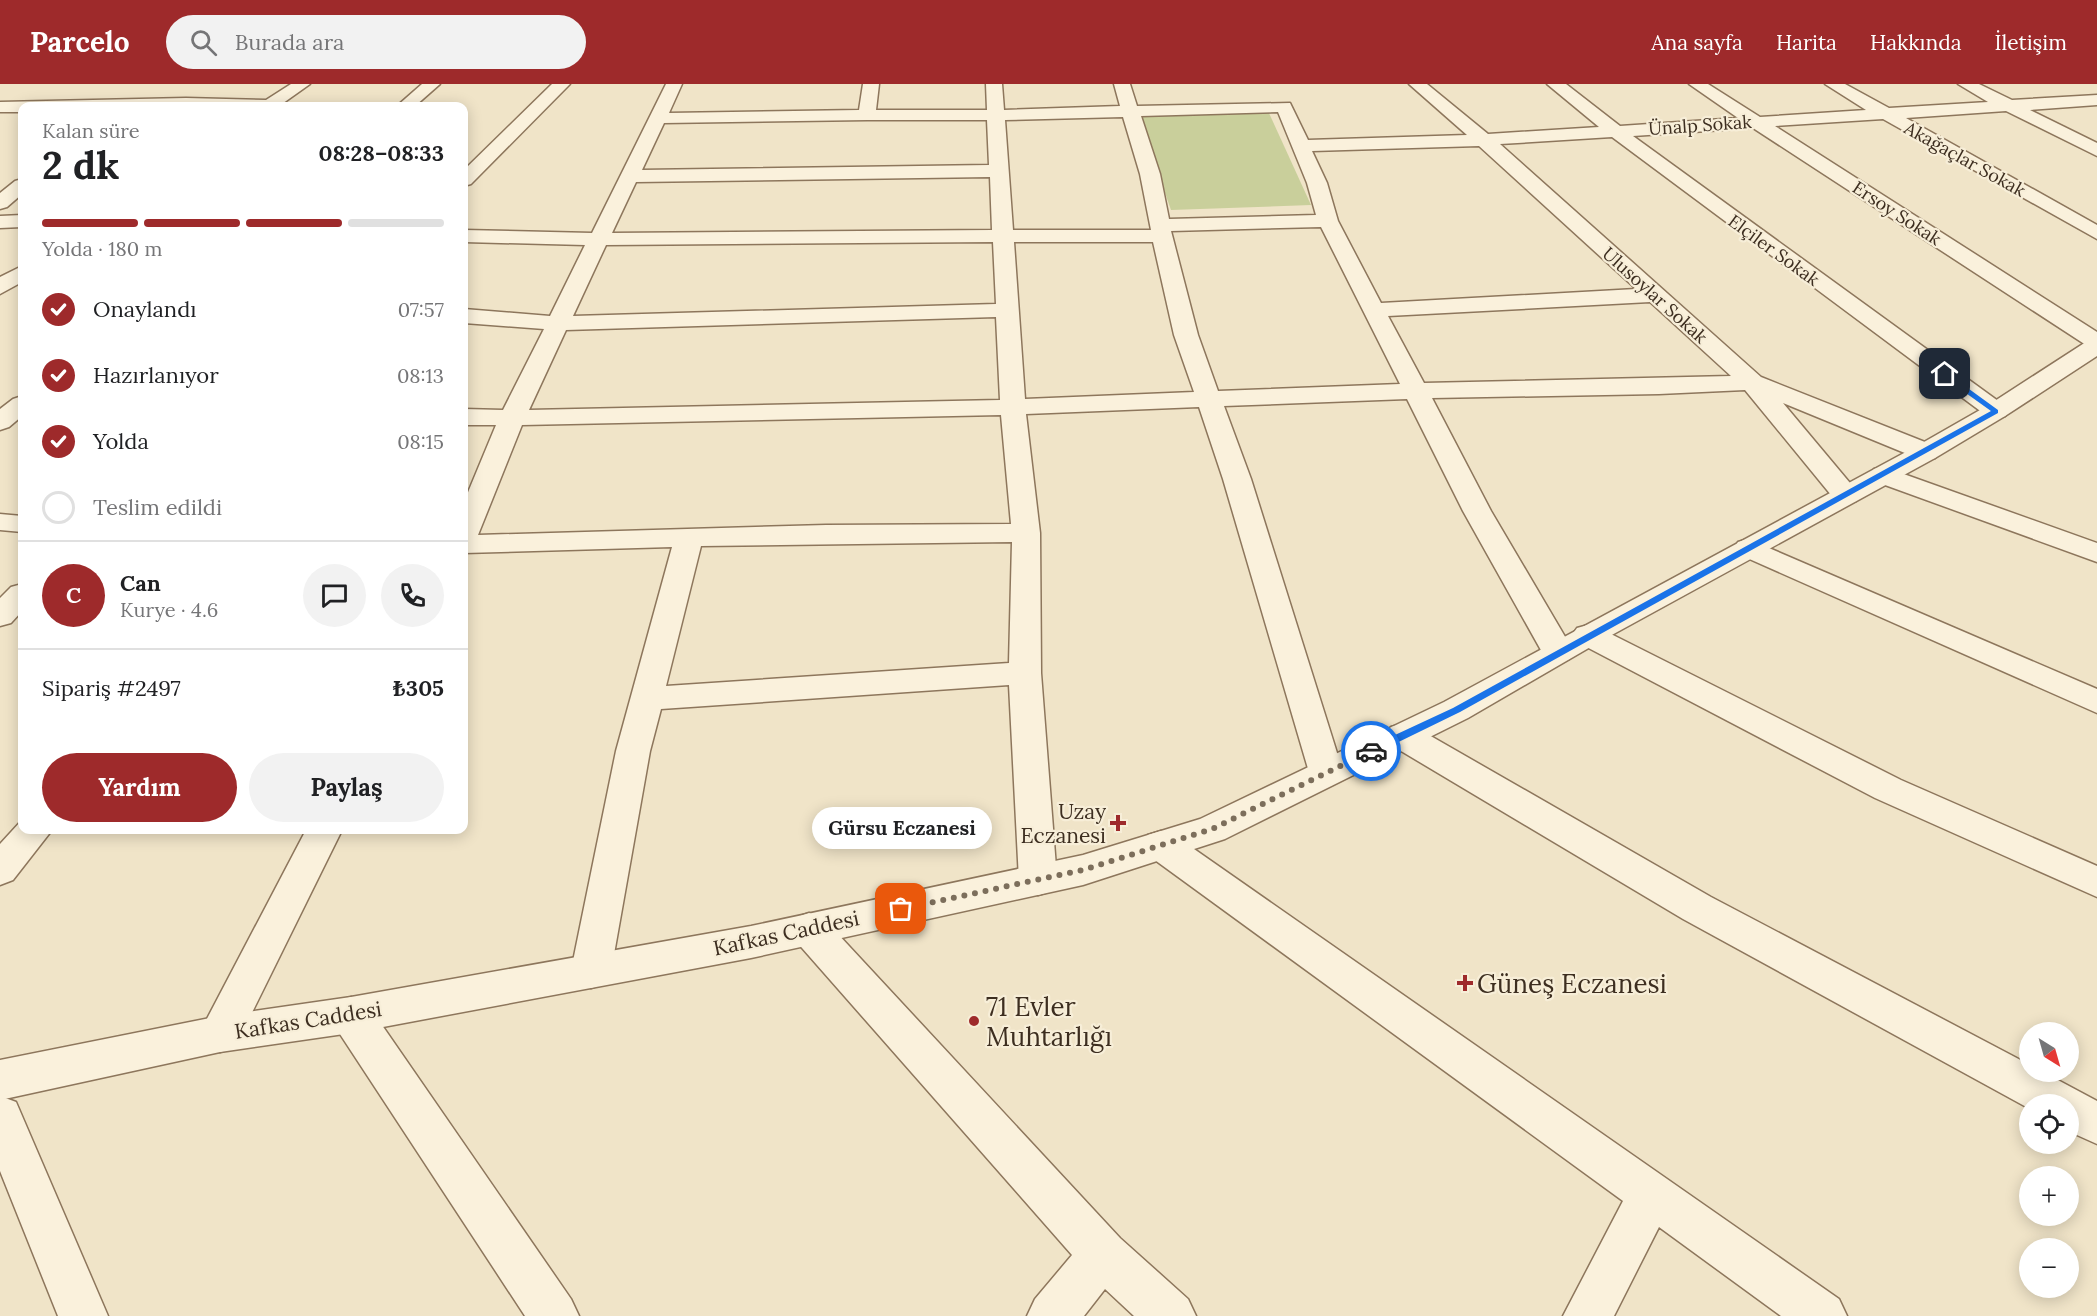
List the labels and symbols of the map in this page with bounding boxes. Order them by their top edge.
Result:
street label: Ünalp Sokak [1648,110,1753,140]
street label: Akağaçlar Sokak [1899,116,2030,202]
street label: Ersoy Sokak [1848,176,1946,250]
street label: Elçiler Sokak [1724,209,1824,291]
street label: Ulusoylar Sokak [1598,242,1712,348]
pin [1919,348,1970,399]
courier [1341,721,1401,781]
place label: Uzay Eczanesi [1021,798,1106,849]
callout: Gürsu Eczanesi [811,807,991,849]
marker: Uzay Eczanesi [1111,816,1125,830]
pin [875,883,926,934]
street label: Kafkas Caddesi [711,904,862,962]
place label: Güneş Eczanesi [1477,967,1667,1000]
marker: Güneş Eczanesi [1458,976,1472,990]
place label: 71 Evler Muhtarlığı [986,990,1112,1053]
street label: Kafkas Caddesi [232,995,384,1045]
marker: 71 Evler Muhtarlığı [967,1014,981,1028]
north arrow [2019,1022,2079,1082]

